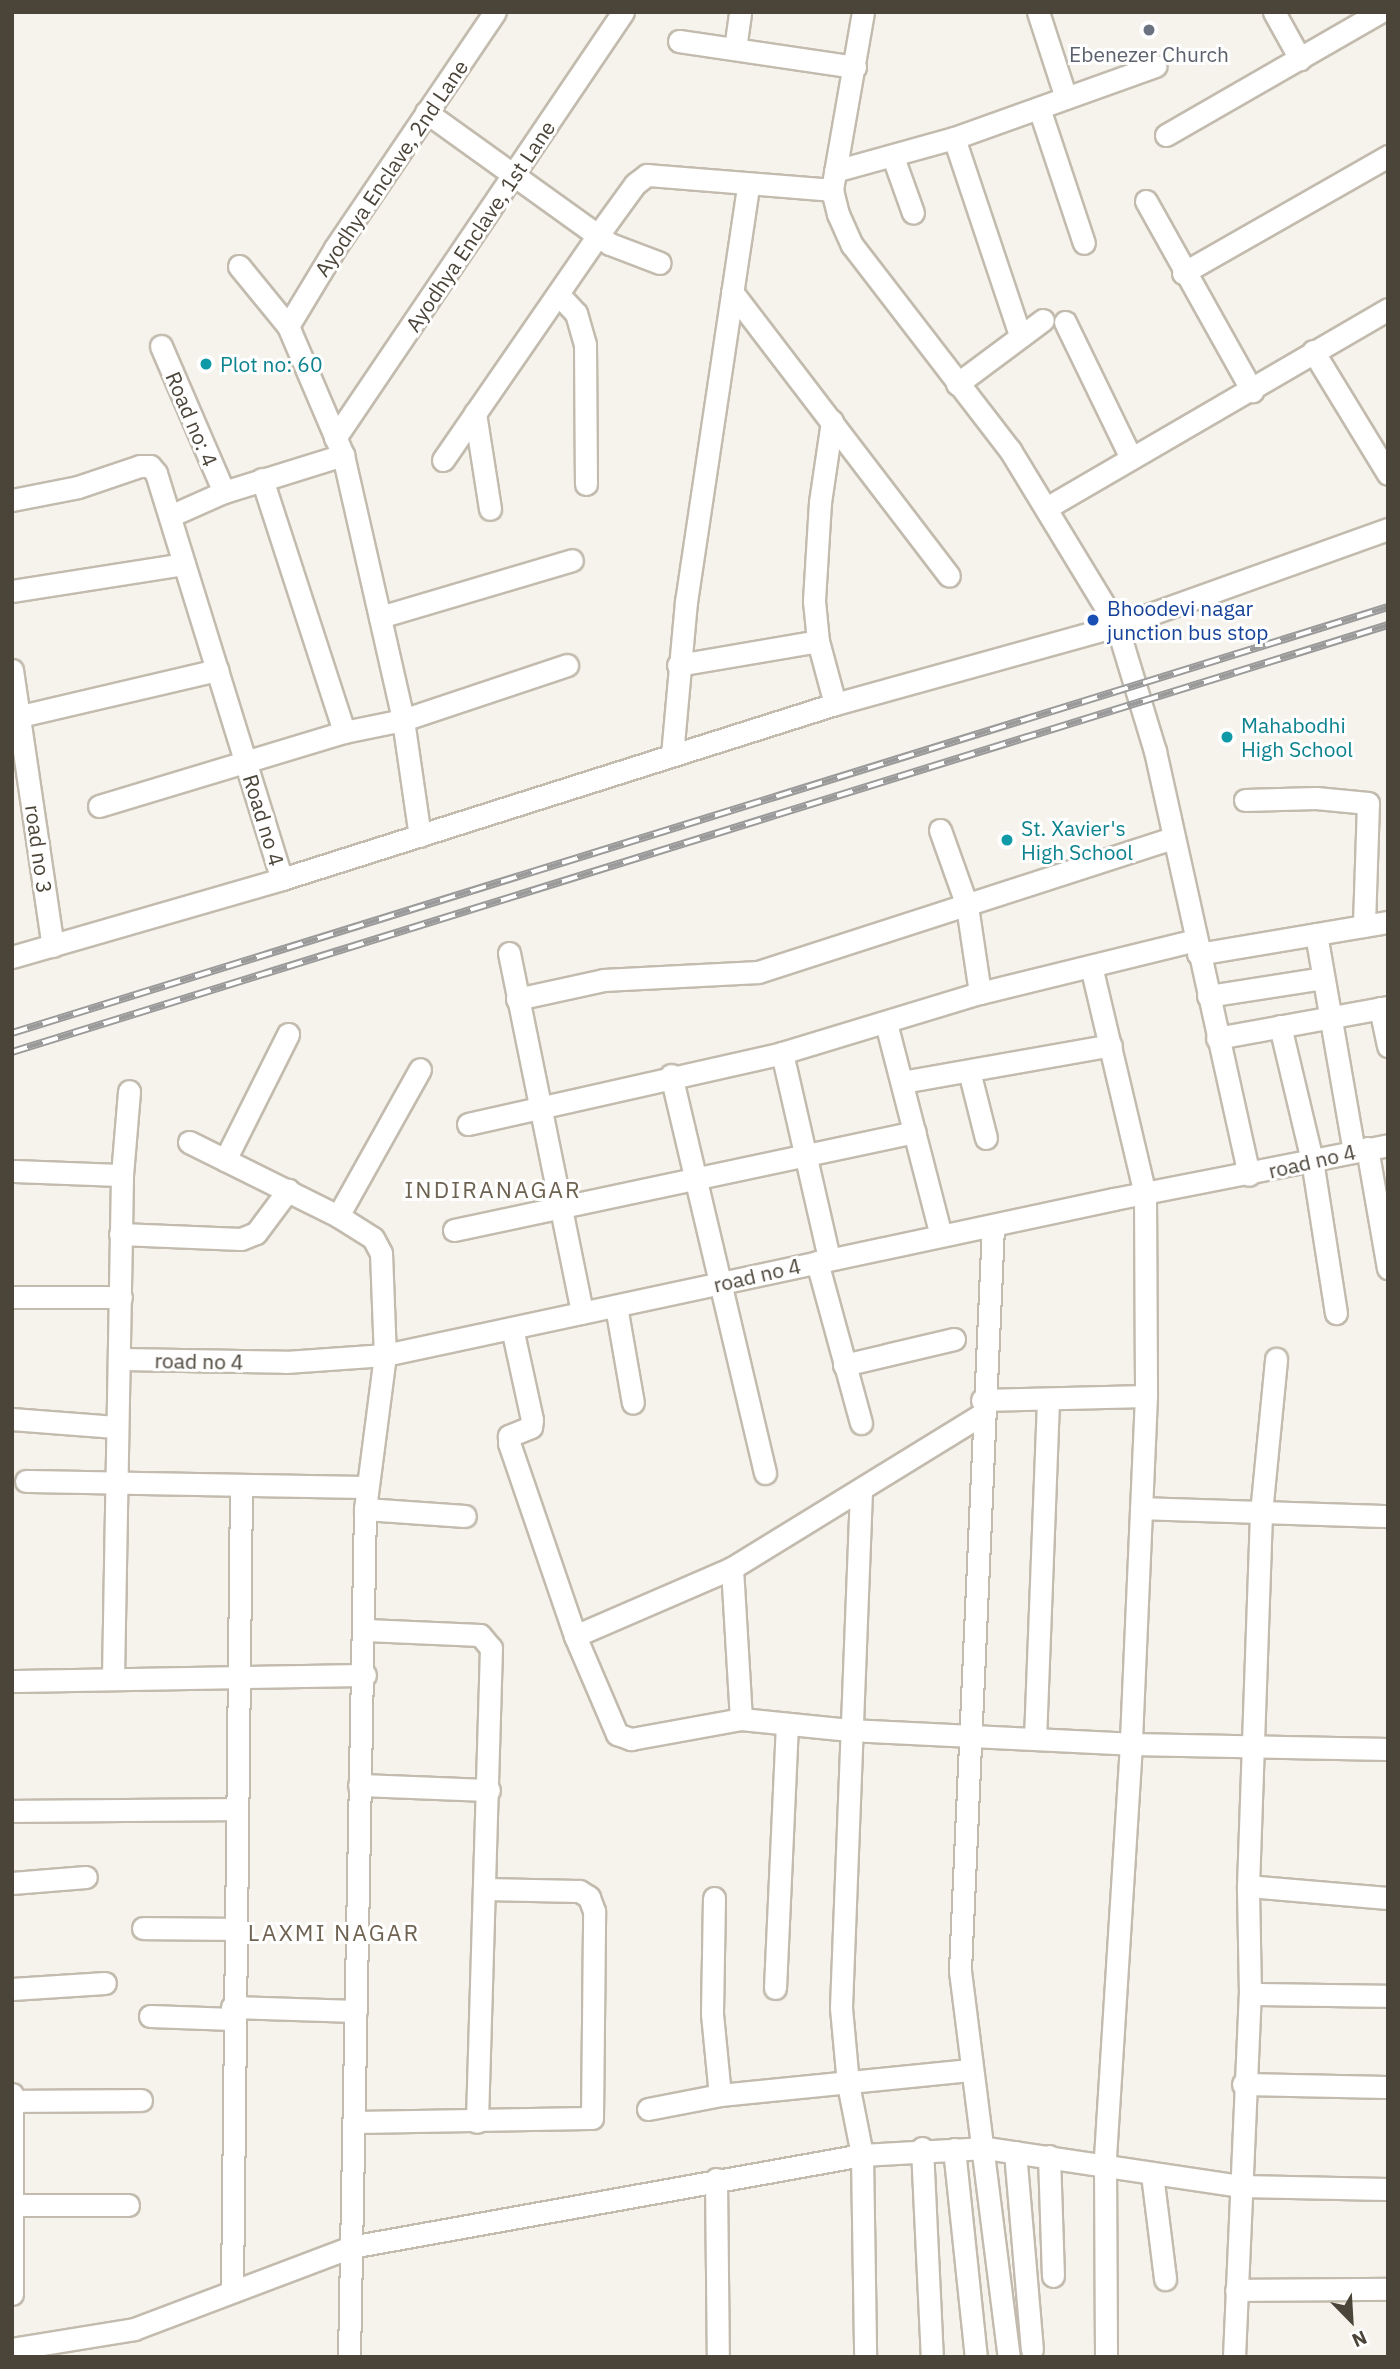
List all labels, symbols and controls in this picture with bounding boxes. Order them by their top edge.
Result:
marker: Ebenezer Church [1141,22,1157,38]
place label: Ebenezer Church [1069,41,1229,67]
street label: Ayodhya Enclave, 2nd Lane [309,55,473,281]
street label: Ayodhya Enclave, 1st Lane [400,116,560,336]
place label: Plot no: 60 [220,351,323,377]
marker: Plot no: 60 [198,356,214,372]
street label: Road no: 4 [161,368,223,470]
place label: Bhoodevi nagar junction bus stop [1107,595,1269,645]
marker: Bhoodevi nagar junction bus stop [1085,612,1101,628]
place label: Mahabodhi High School [1241,712,1353,762]
marker: Mahabodhi High School [1219,729,1235,745]
street label: Road no 4 [238,771,290,869]
street label: road no 3 [20,803,58,895]
place label: St. Xavier's High School [1021,815,1133,865]
marker: St. Xavier's High School [999,832,1015,848]
street label: road no 4 [1266,1139,1358,1183]
district label: INDIRANAGAR [406,1175,580,1203]
street label: road no 4 [711,1253,803,1297]
street label: road no 4 [154,1348,244,1374]
district label: LAXMI NAGAR [249,1918,419,1946]
north arrow [1316,2285,1386,2355]
text: N [1348,2325,1371,2353]

